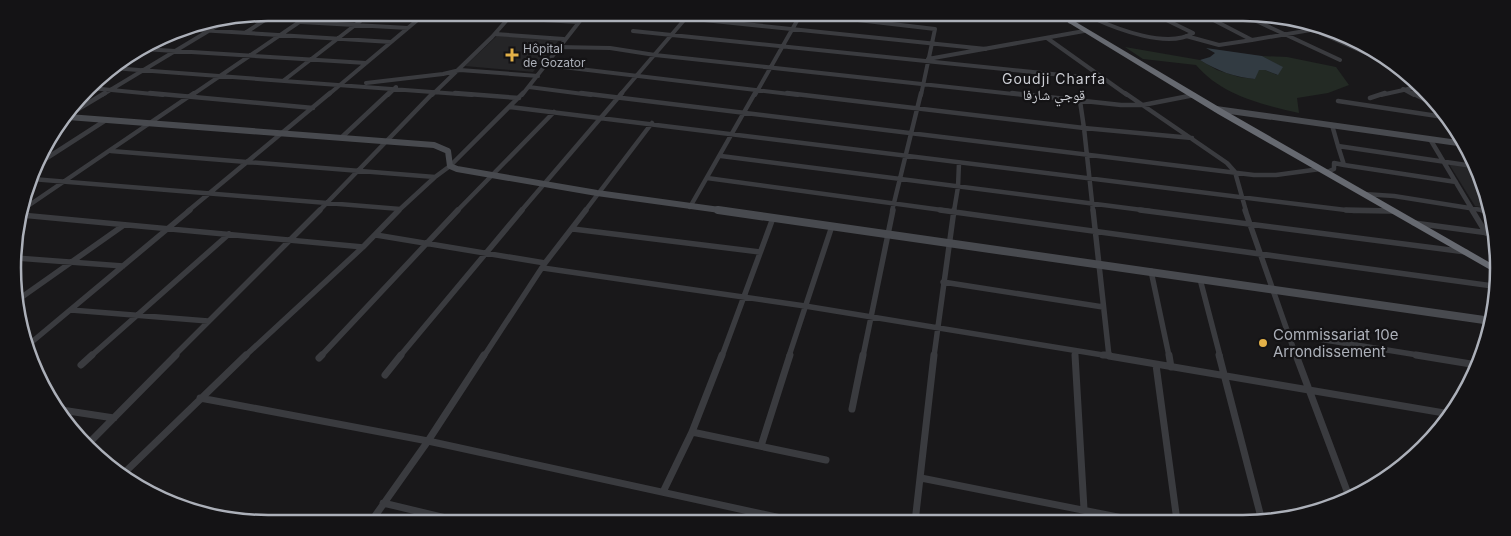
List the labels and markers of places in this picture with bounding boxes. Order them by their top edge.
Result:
place label: Hôpital de Gozator [523,41,586,70]
marker: Hôpital de Gozator [505,48,519,62]
place label: Commissariat 10e Arrondissement [1273,325,1399,361]
marker: Commissariat 10e Arrondissement [1257,337,1269,349]

